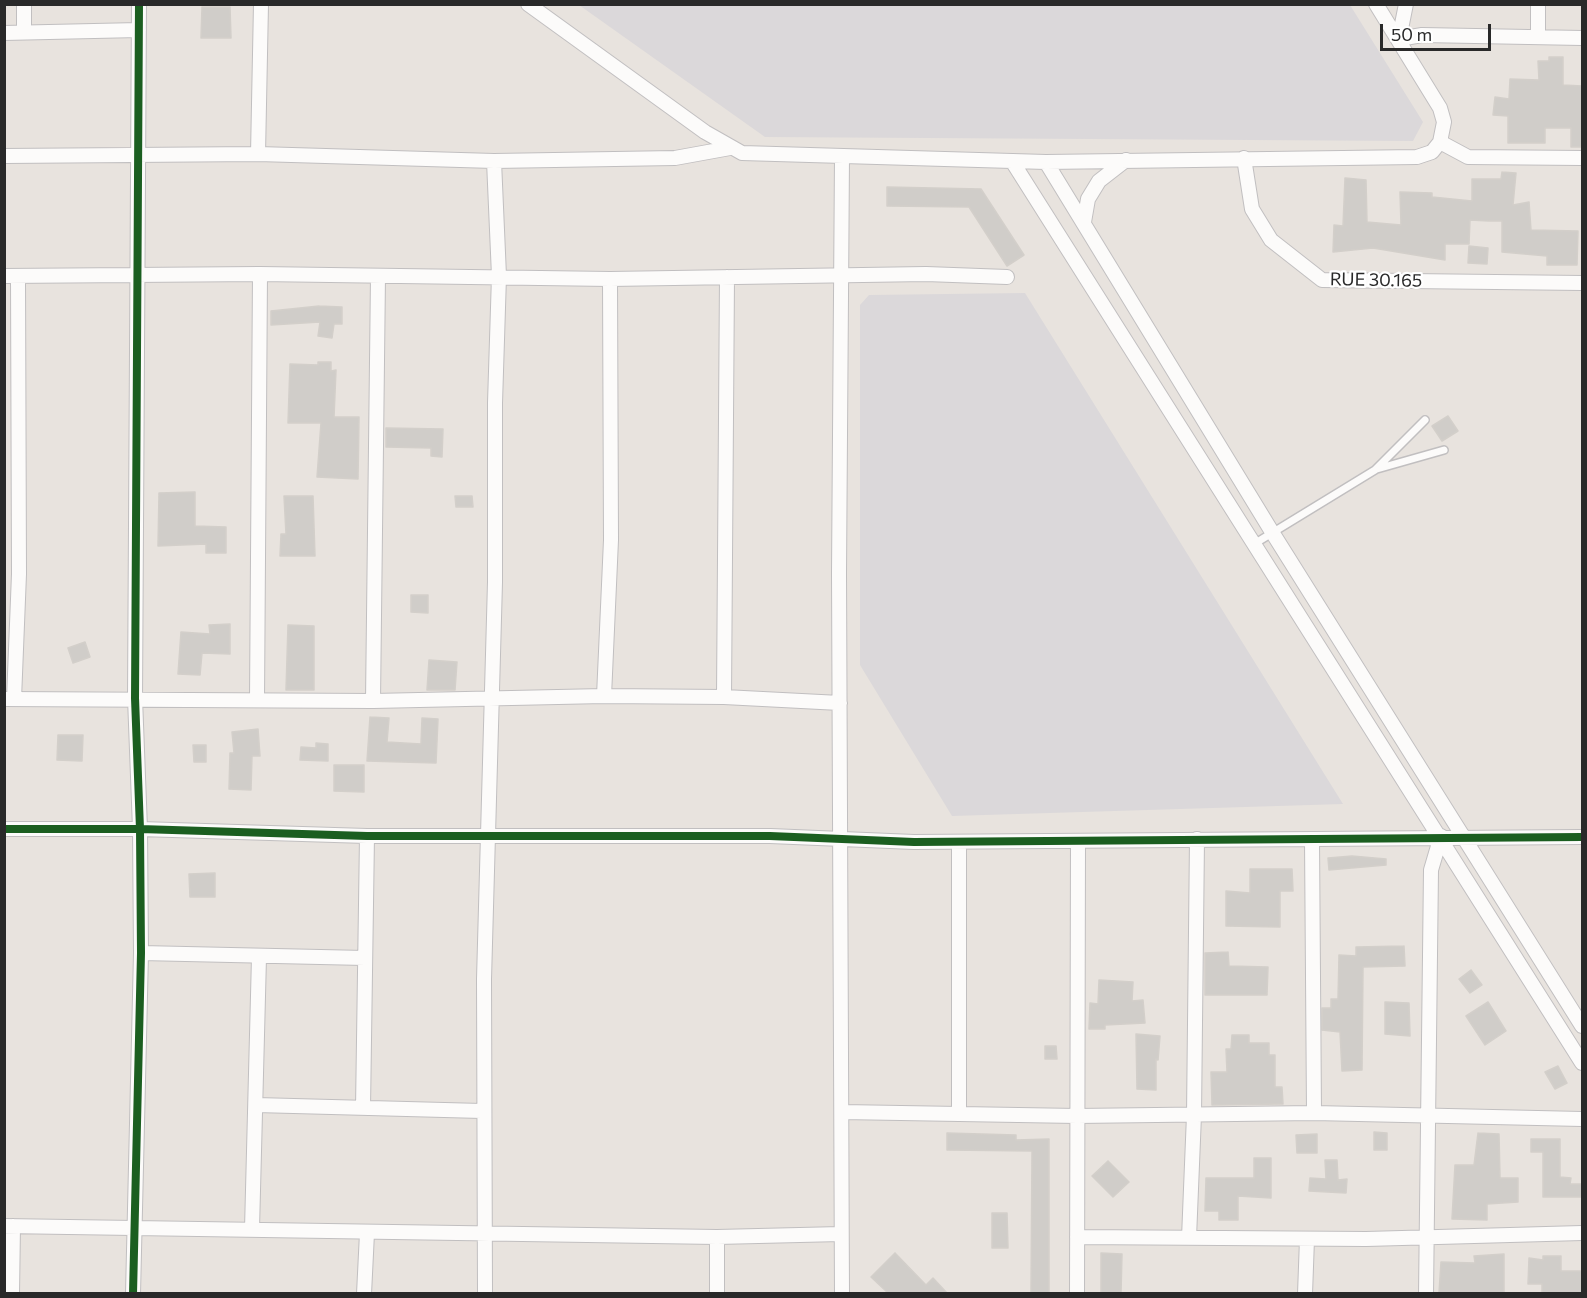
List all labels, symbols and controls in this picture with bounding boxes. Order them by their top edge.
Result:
scale bar [1383,12,1494,50]
text: 50 m [1391,23,1432,45]
street label: RUE 30.165 [1330,268,1422,292]

